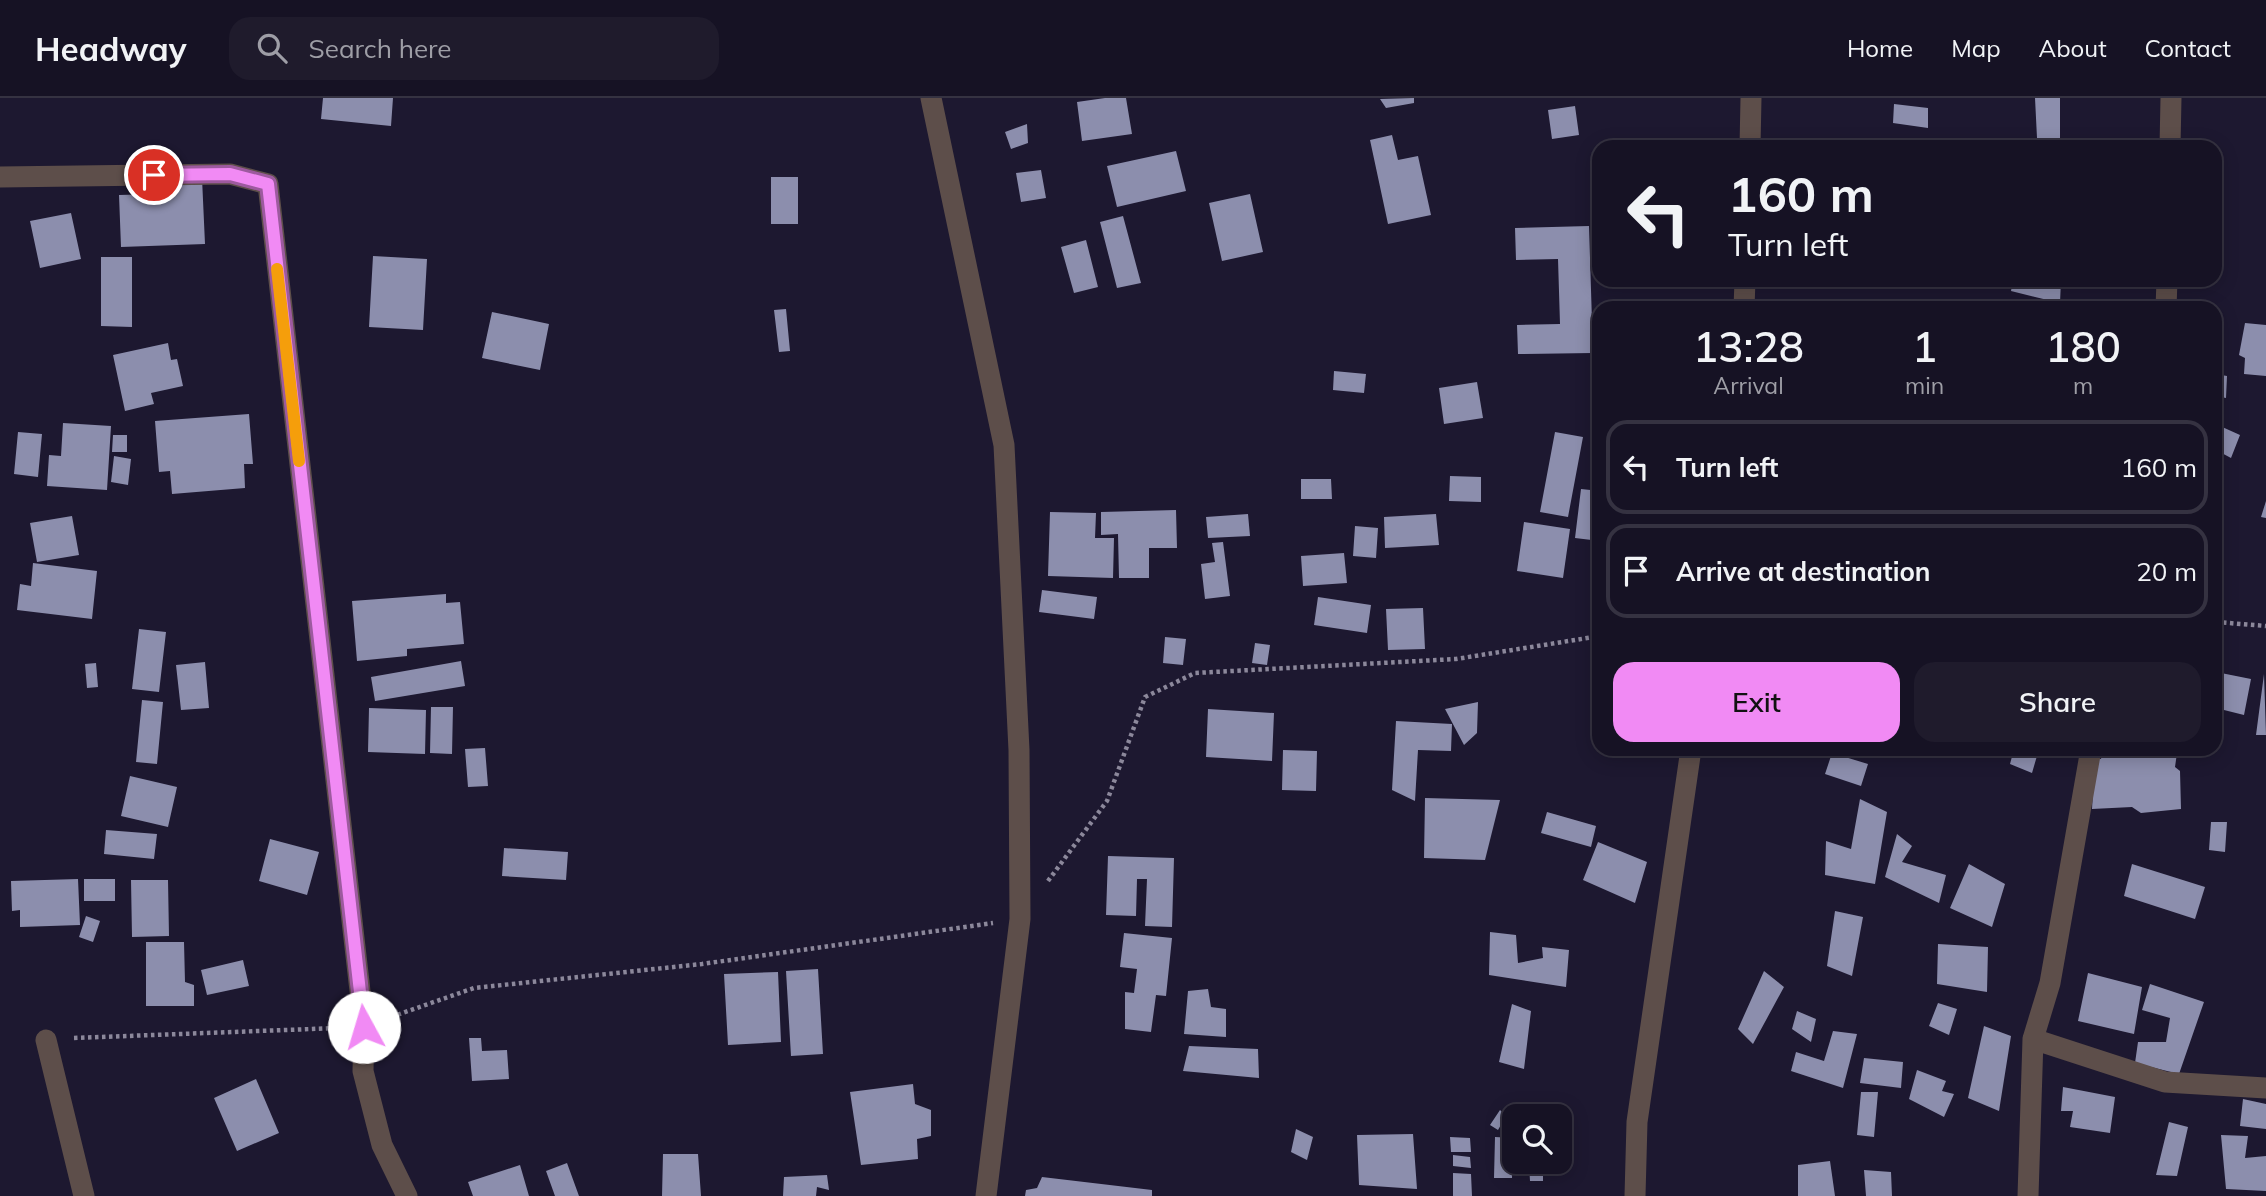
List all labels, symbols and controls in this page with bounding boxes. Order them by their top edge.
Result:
search box [229,17,719,80]
text: Headway [35,28,187,69]
icon: search [253,29,291,67]
text: Search here [309,32,451,65]
text: Home [1847,33,1913,63]
text: Map [1951,33,2001,63]
text: About [2039,33,2107,63]
text: Contact [2145,33,2231,63]
pin [124,145,184,205]
icon: arrive [135,156,173,194]
text: 160 m [1728,163,1874,224]
icon: left [1613,168,1704,259]
text: Turn left [1728,224,1848,264]
text: 13:28 [1693,320,1804,373]
text: 1 [1912,320,1937,373]
text: 180 [2045,320,2121,373]
text: Arrival [1713,371,1784,400]
text: min [1905,371,1944,400]
text: m [2073,371,2093,400]
icon: left [1617,448,1655,486]
text: Turn left [1676,451,1778,484]
text: 160 m [2121,451,2197,484]
icon: arrive [1617,552,1655,590]
text: Arrive at destination [1676,555,1931,588]
text: 20 m [2136,555,2197,588]
button: Exit [1613,662,1900,742]
button: Share [1914,662,2201,742]
position arrow [327,990,401,1064]
map controls [1502,1104,1572,1174]
button: search [1502,1104,1572,1174]

